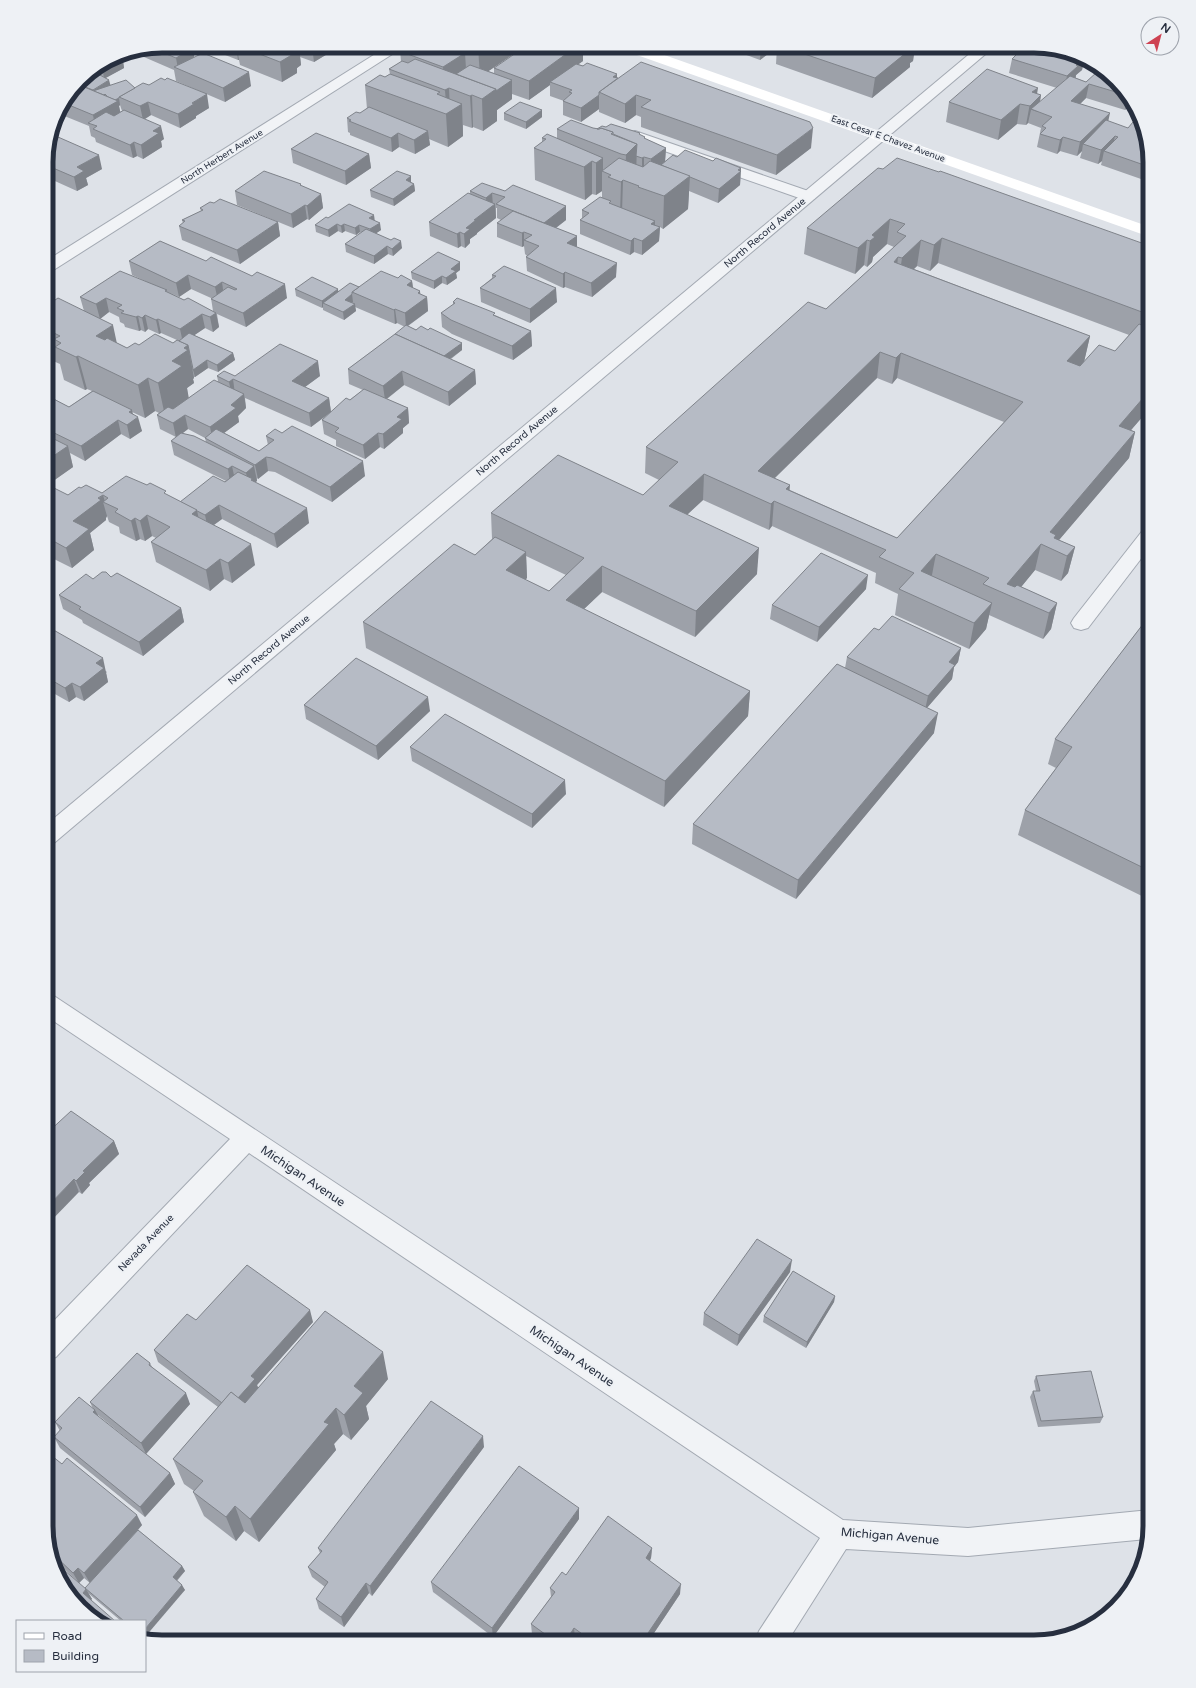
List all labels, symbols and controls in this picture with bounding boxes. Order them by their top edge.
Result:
north arrow [1140,16,1180,56]
text: N [1158,20,1173,36]
street label: East Cesar E Chavez Avenue [829,113,947,165]
street label: North Herbert Avenue [179,127,265,187]
street label: North Record Avenue [722,195,809,271]
street label: North Record Avenue [474,403,561,479]
street label: North Record Avenue [226,612,313,688]
street label: Michigan Avenue [258,1143,348,1210]
street label: Nevada Avenue [116,1212,176,1274]
street label: Michigan Avenue [527,1323,617,1390]
street label: Michigan Avenue [840,1525,940,1547]
legend [16,1620,146,1672]
text: Road [52,1629,82,1643]
text: Building [52,1649,99,1663]

